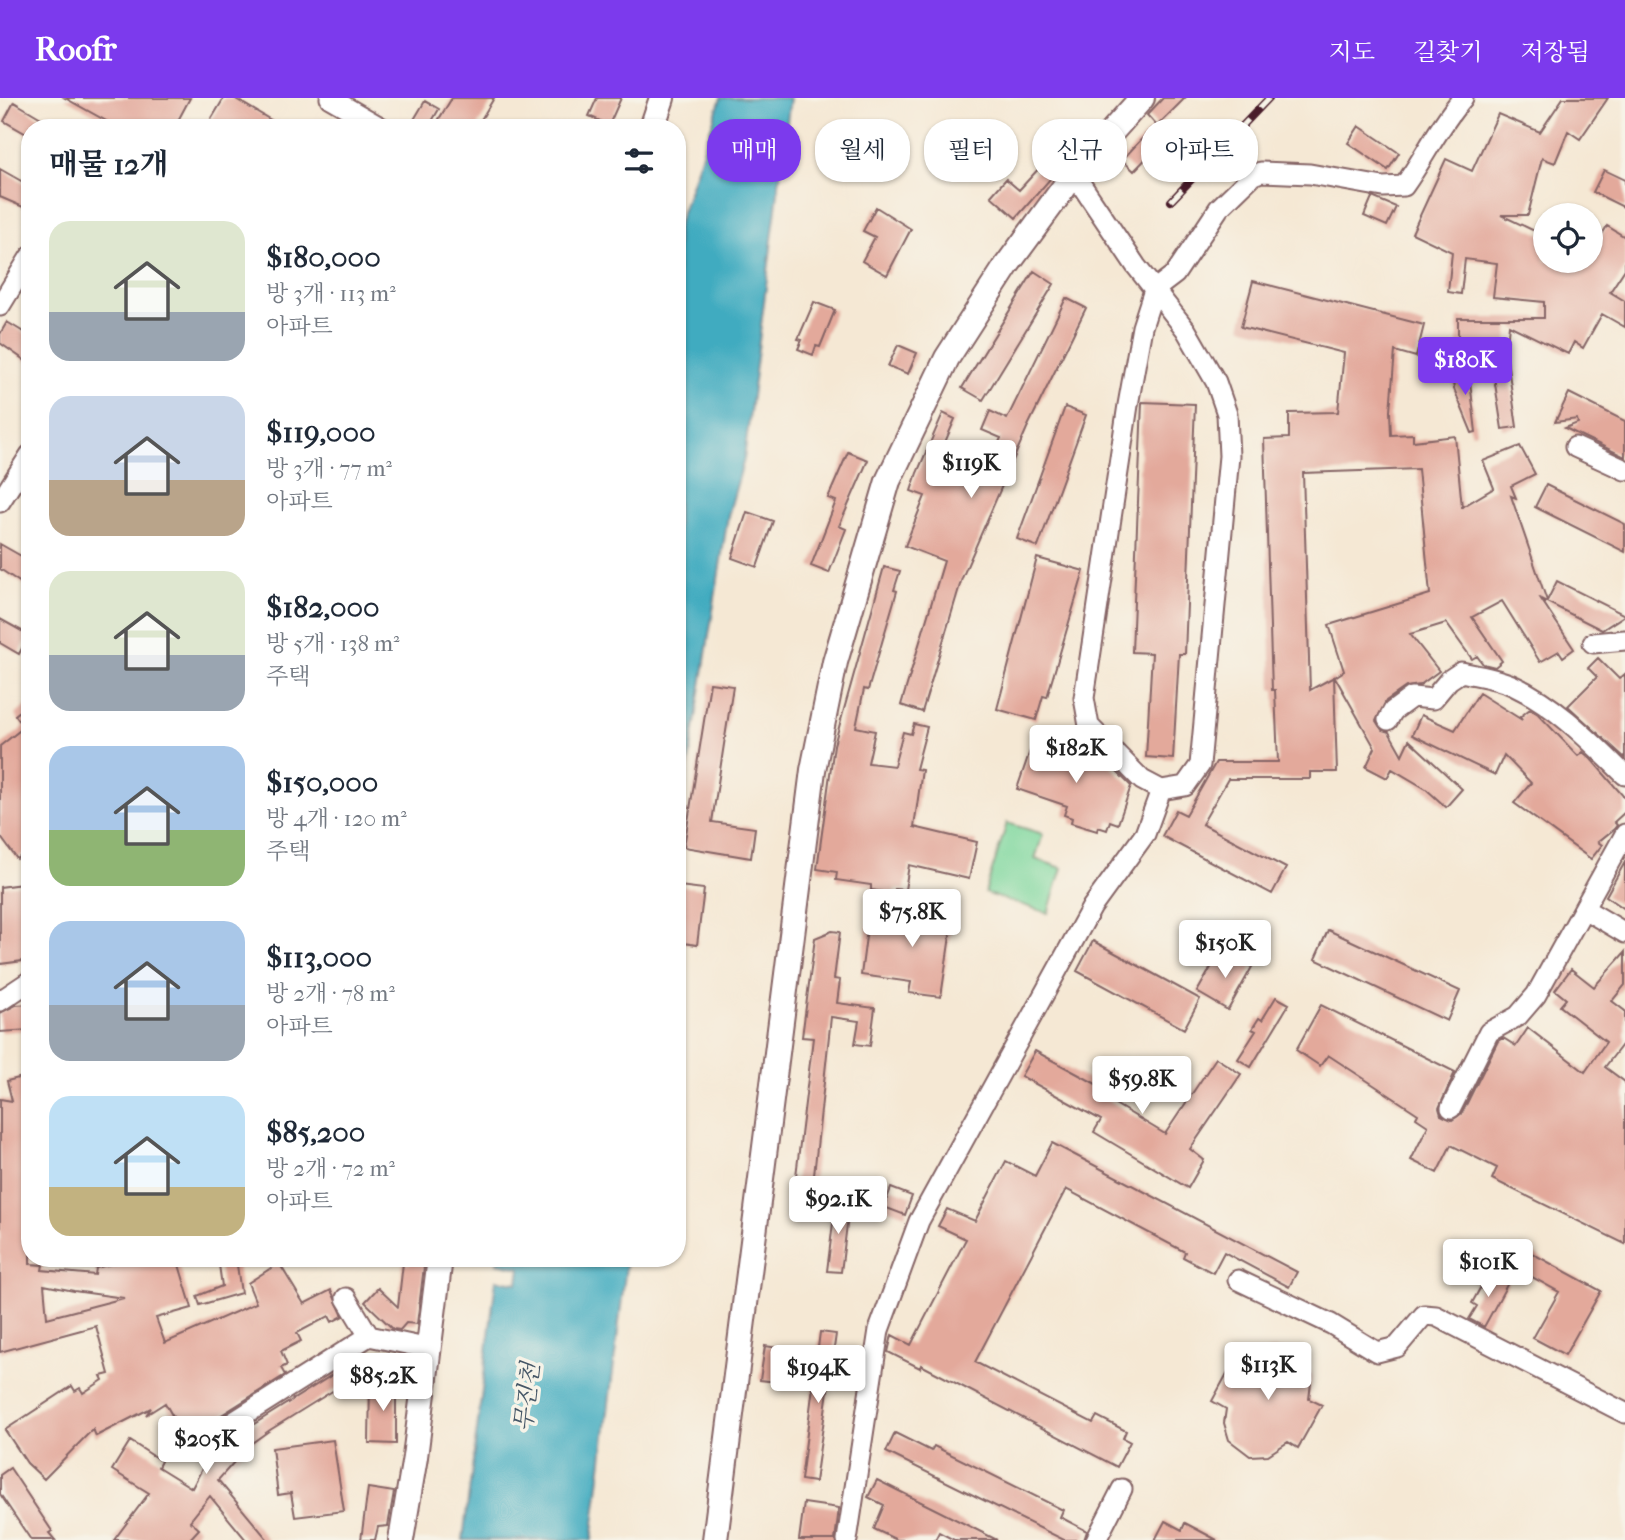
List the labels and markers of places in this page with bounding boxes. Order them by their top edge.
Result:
pin: $180K [1416,338,1514,397]
pin: $119K [922,440,1020,500]
pin: $182K [1027,726,1125,785]
pin: $75.8K [855,890,969,949]
pin: $150K [1176,920,1274,980]
pin: $59.8K [1085,1056,1199,1116]
pin: $92.1K [781,1176,895,1236]
pin: $101K [1439,1240,1537,1299]
pin: $113K [1219,1342,1317,1402]
pin: $194K [769,1346,867,1405]
pin: $85.2K [326,1354,440,1413]
pin: $205K [157,1416,255,1476]

